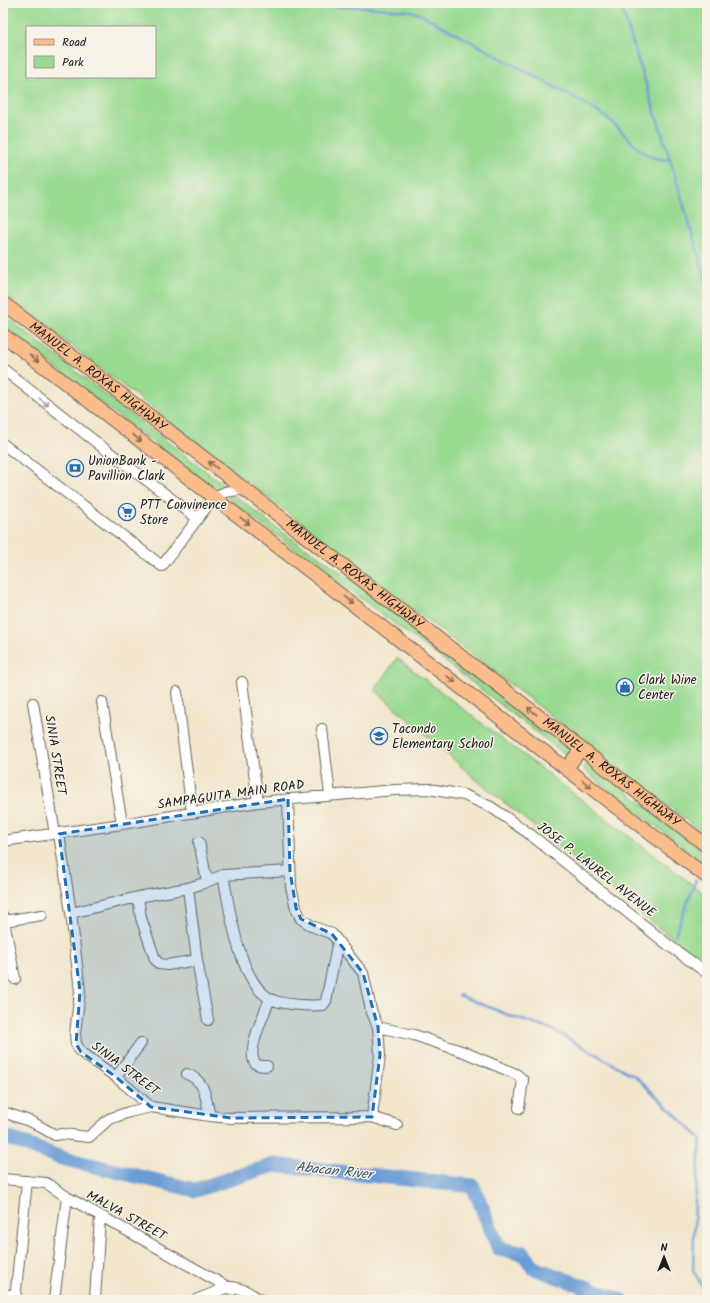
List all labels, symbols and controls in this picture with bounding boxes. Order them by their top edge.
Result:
legend [26,26,156,78]
text: Road [62,33,87,52]
text: Park [62,53,84,72]
street label: MANUEL A. ROXAS HIGHWAY [24,316,172,437]
one-way arrow [28,354,39,363]
one-way arrow [39,398,50,406]
one-way arrow [131,434,142,442]
place label: UnionBank - Pavillion Clark [88,451,166,487]
bank icon: UnionBank - Pavillion Clark [65,458,85,478]
one-way arrow [208,461,219,470]
place label: PTT Convinence Store [140,495,227,531]
supermarket icon: PTT Convinence Store [117,502,137,522]
street label: MANUEL A. ROXAS HIGHWAY [281,514,429,635]
one-way arrow [239,517,250,525]
one-way arrow [342,596,353,604]
place label: Clark Wine Center [638,670,697,706]
one-way arrow [445,675,456,684]
shop icon: Clark Wine Center [615,677,635,697]
one-way arrow [526,707,537,715]
street label: MANUEL A. ROXAS HIGHWAY [538,712,685,832]
street label: SINIA STREET [38,714,72,797]
place label: Tacondo Elementary School [392,719,493,755]
school or university icon: Tacondo Elementary School [369,726,389,746]
street label: SAMPAGUITA MAIN ROAD [156,774,306,816]
one-way arrow [582,780,593,788]
street label: JOSE P. LAUREL AVENUE [532,817,660,923]
street label: SINIA STREET [87,1036,164,1102]
water label: Abacan River [295,1156,377,1186]
street label: MALVA STREET [82,1185,171,1247]
north arrow [644,1237,684,1277]
text: N [661,1239,668,1257]

